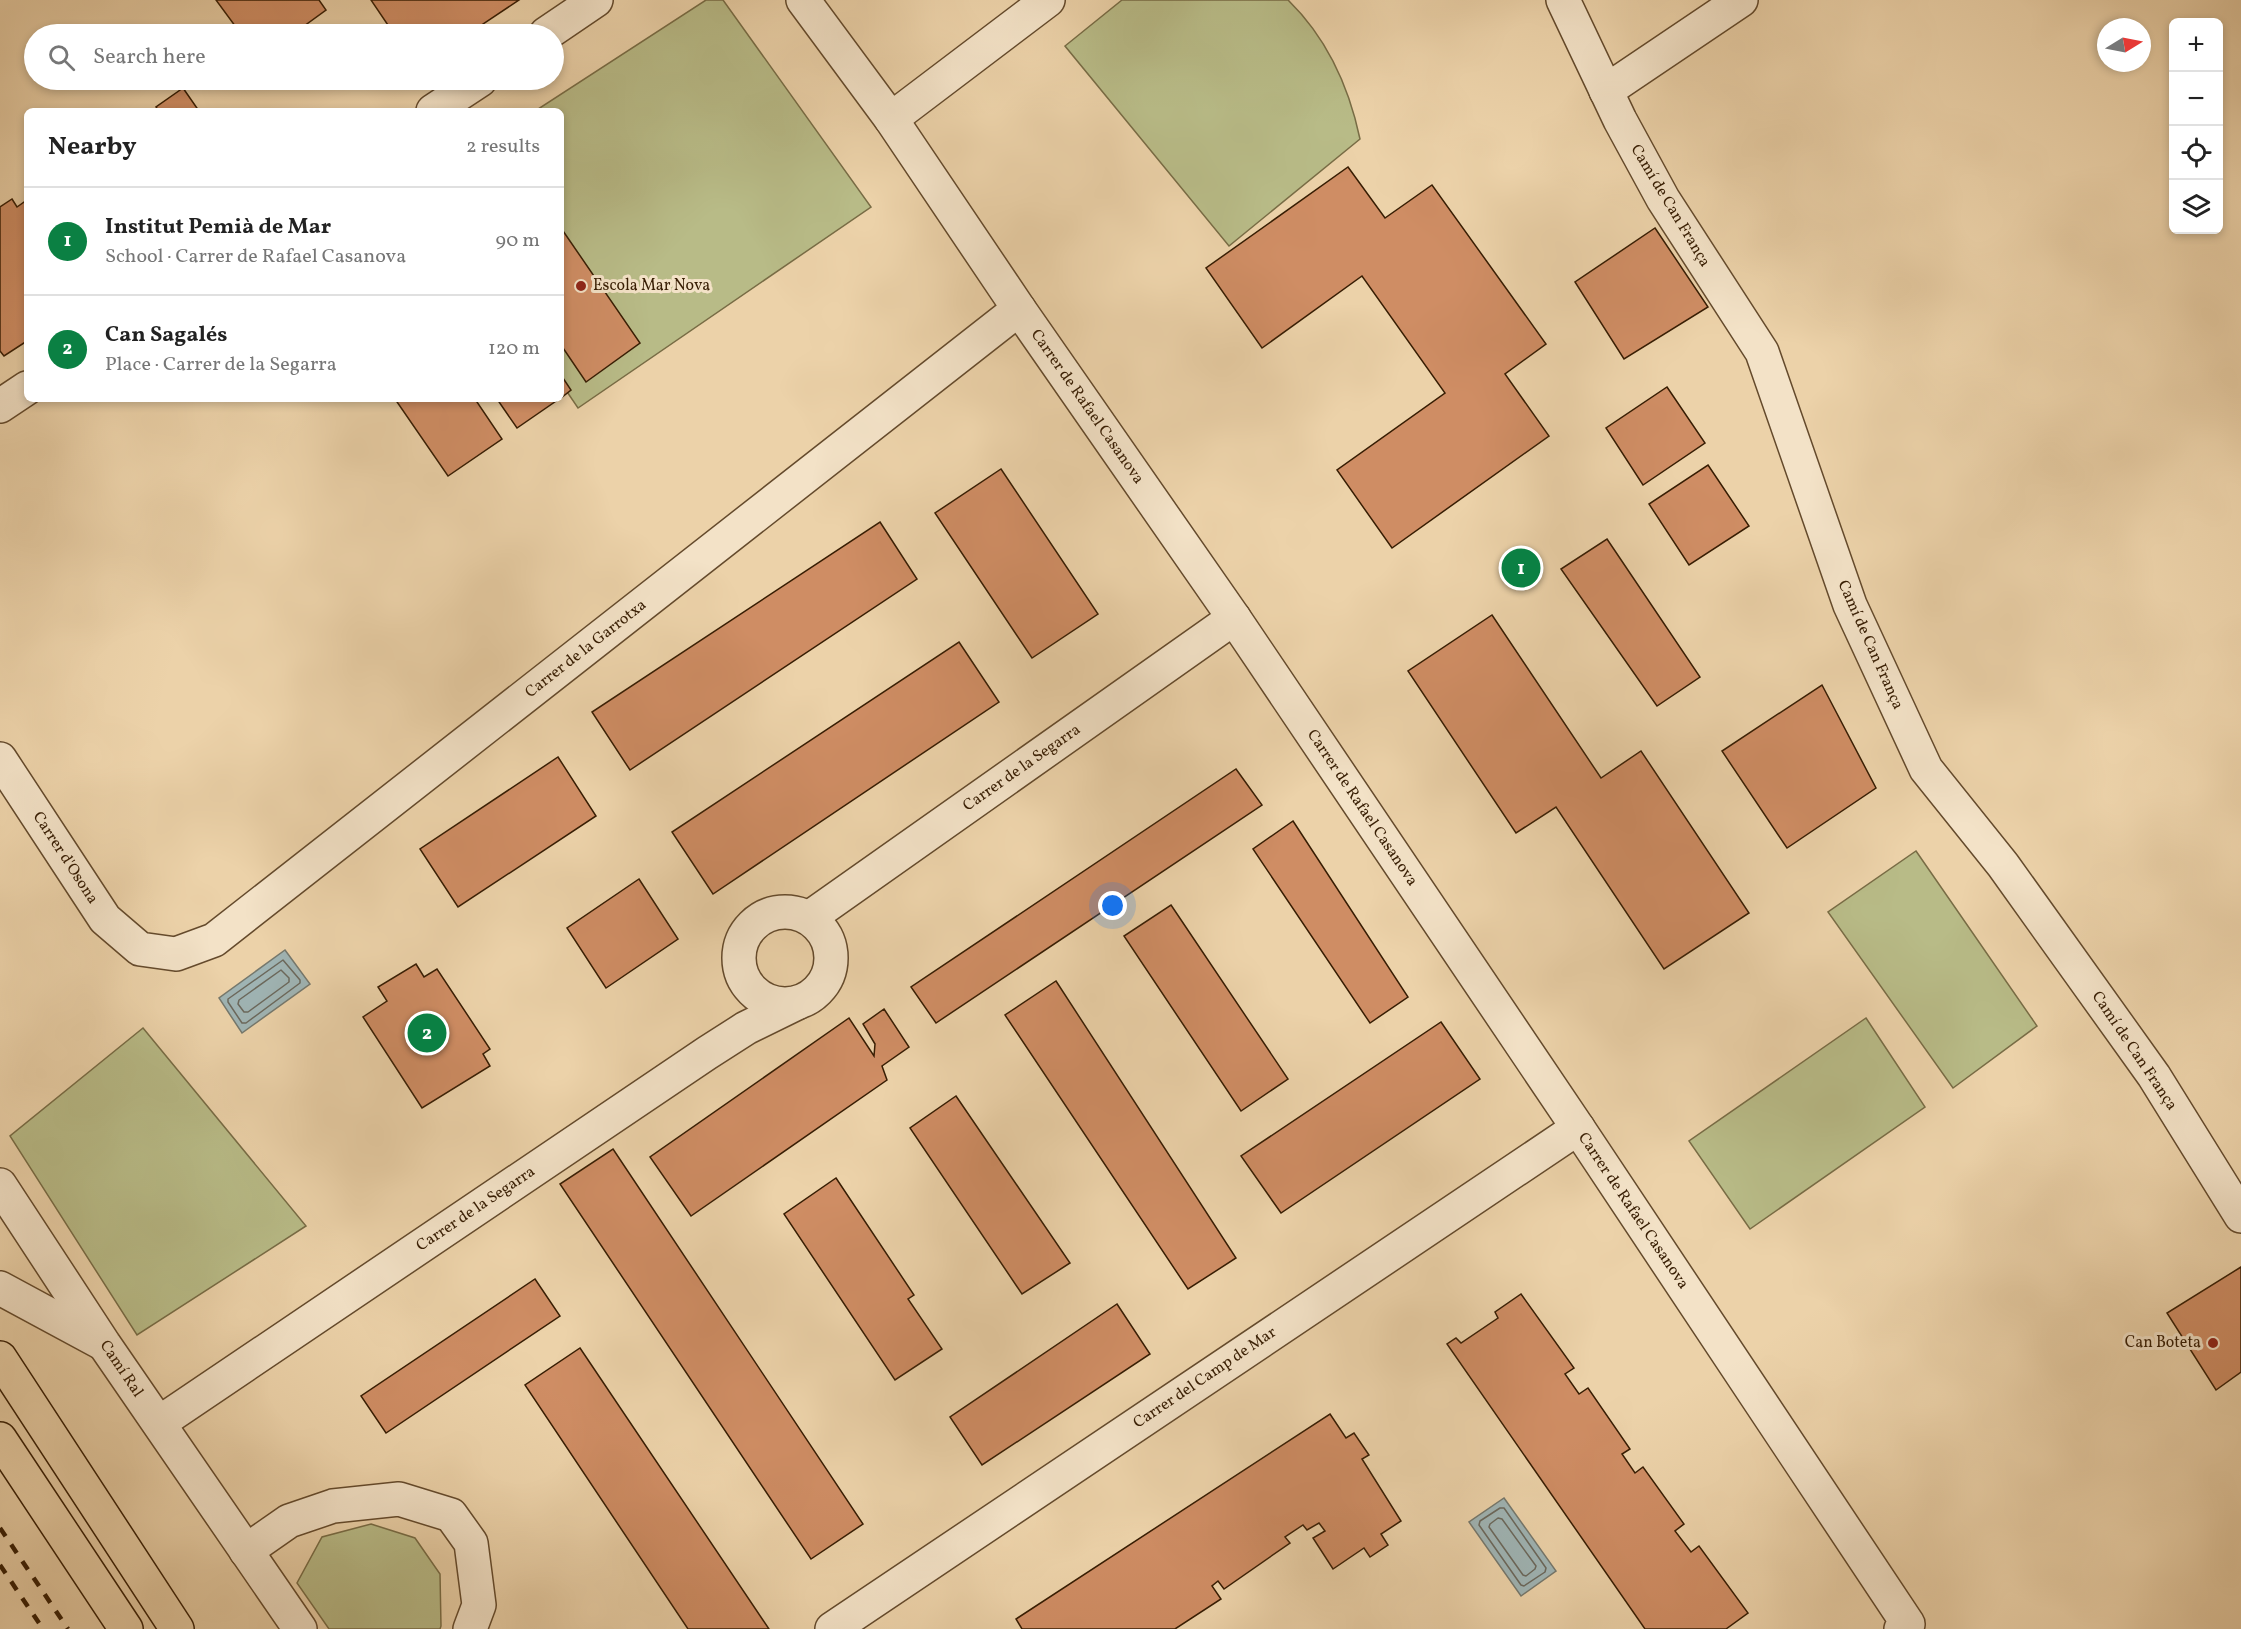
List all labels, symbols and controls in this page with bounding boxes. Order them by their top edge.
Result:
north arrow [2097,18,2151,72]
map controls [2169,18,2223,234]
button: + [2169,18,2223,72]
search box [24,24,564,90]
icon: search [45,41,78,74]
text: Search here [93,42,206,73]
button: − [2169,72,2223,126]
button: locate [2169,126,2223,180]
text: Nearby [48,129,137,165]
text: 2 results [466,133,540,161]
street label: Camí de Can França [1625,141,1715,271]
button: layers [2169,180,2223,234]
text: Institut Pemià de Mar [105,212,331,243]
text: 1 [63,227,72,255]
text: 90 m [496,227,540,255]
text: School · Carrer de Rafael Casanova [105,243,406,271]
place label: Escola Mar Nova [593,275,710,297]
marker: Escola Mar Nova [574,279,588,293]
text: Can Sagalés [105,320,227,351]
street label: Carrer de Rafael Casanova [1025,325,1149,489]
text: 2 [62,335,73,363]
text: 120 m [488,335,540,363]
text: Place · Carrer de la Segarra [105,351,337,379]
pin: 1 [1502,546,1540,590]
street label: Camí de Can França [1832,577,1908,713]
street label: Carrer de la Garrotxa [521,595,651,703]
street label: Carrer de la Segarra [959,719,1085,817]
street label: Carrer de Rafael Casanova [1301,725,1423,891]
street label: Carrer d'Osona [27,808,103,908]
your location [1098,891,1127,920]
street label: Camí de Can França [2086,987,2182,1115]
pin: 2 [408,1010,446,1056]
street label: Carrer de Rafael Casanova [1572,1128,1694,1294]
street label: Carrer de la Segarra [412,1161,540,1257]
street label: Carrer del Camp de Mar [1129,1322,1281,1434]
place label: Can Boteta [2125,1332,2201,1354]
street label: Camí Ral [94,1336,148,1402]
marker: Can Boteta [2206,1336,2220,1350]

